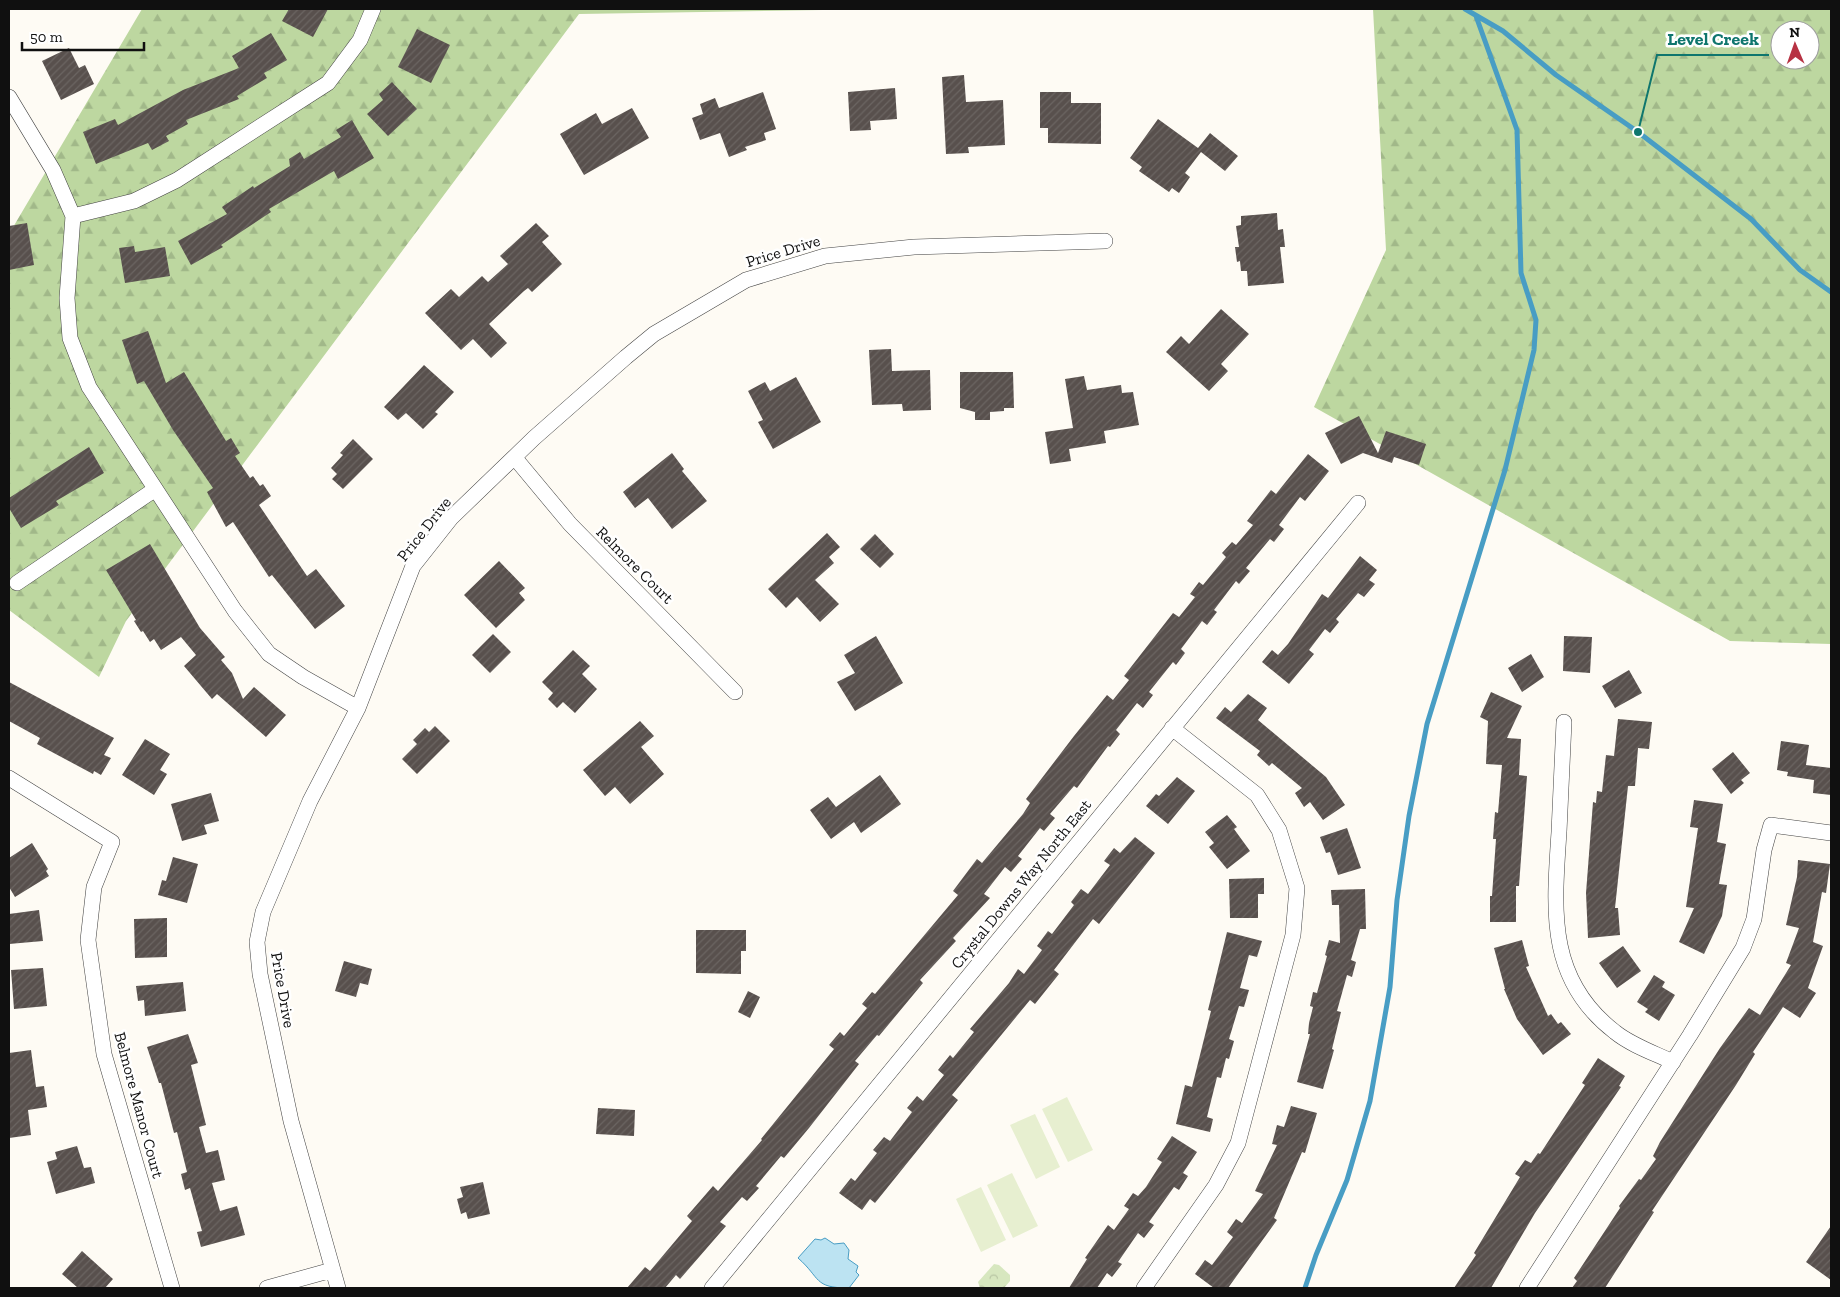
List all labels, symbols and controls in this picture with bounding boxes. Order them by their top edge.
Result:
scale bar [22,20,145,52]
north arrow [1770,20,1820,70]
callout: Level Creek [1657,22,1769,55]
text: N [1789,24,1801,41]
text: 50 m [30,28,63,46]
text: Level Creek [1667,28,1759,50]
street label: Price Drive [744,231,822,271]
street label: Price Drive [393,493,455,565]
street label: Relmore Court [592,522,678,608]
street label: Crystal Downs Way North East [947,795,1095,972]
street label: Price Drive [267,951,299,1029]
street label: Belmore Manor Court [110,1030,168,1180]

